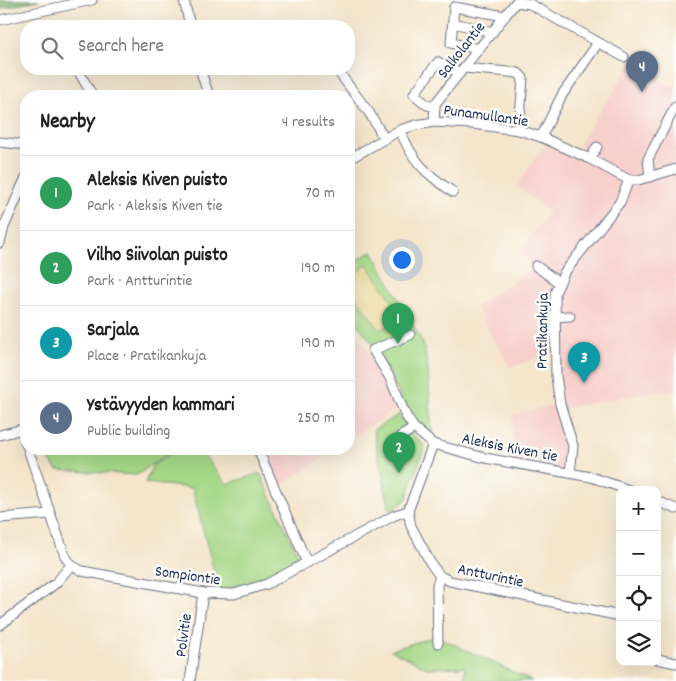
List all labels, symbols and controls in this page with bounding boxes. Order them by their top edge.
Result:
street label: Salkolantie [432,17,492,84]
search box [20,20,355,75]
icon: search [38,34,66,62]
text: Search here [78,34,164,61]
pin: 4 [626,51,658,92]
street label: Punamullantie [442,99,530,134]
text: Nearby [40,108,95,138]
text: 4 results [282,111,335,134]
text: Aleksis Kiven puisto [87,168,227,195]
text: 1 [54,182,58,205]
text: 70 m [305,182,335,205]
text: Park · Aleksis Kiven tie [87,195,222,218]
text: Vilho Siivolan puisto [87,243,228,270]
your location [389,247,415,273]
text: 2 [53,257,60,280]
text: 190 m [301,257,335,280]
text: Park · Antturintie [87,270,192,293]
street label: Pratikankuja [531,292,556,369]
pin: 1 [382,303,414,344]
text: Sarjala [87,318,139,345]
text: 3 [52,332,60,355]
text: 190 m [301,332,335,355]
pin: 3 [568,342,600,383]
text: Place · Pratikankuja [87,345,206,368]
text: Ystävyyden kammari [87,393,234,420]
text: 4 [53,407,59,430]
text: 250 m [297,407,335,430]
text: Public building [87,420,170,443]
street label: Aleksis Kiven tie [460,428,559,469]
pin: 2 [383,432,415,473]
map controls [616,486,661,666]
button: + [616,486,661,531]
button: − [616,531,661,576]
street label: Antturintie [455,558,526,595]
street label: Sompiontie [153,561,222,592]
button: locate [616,576,661,621]
street label: Polvitie [170,612,199,659]
button: layers [616,621,661,666]

